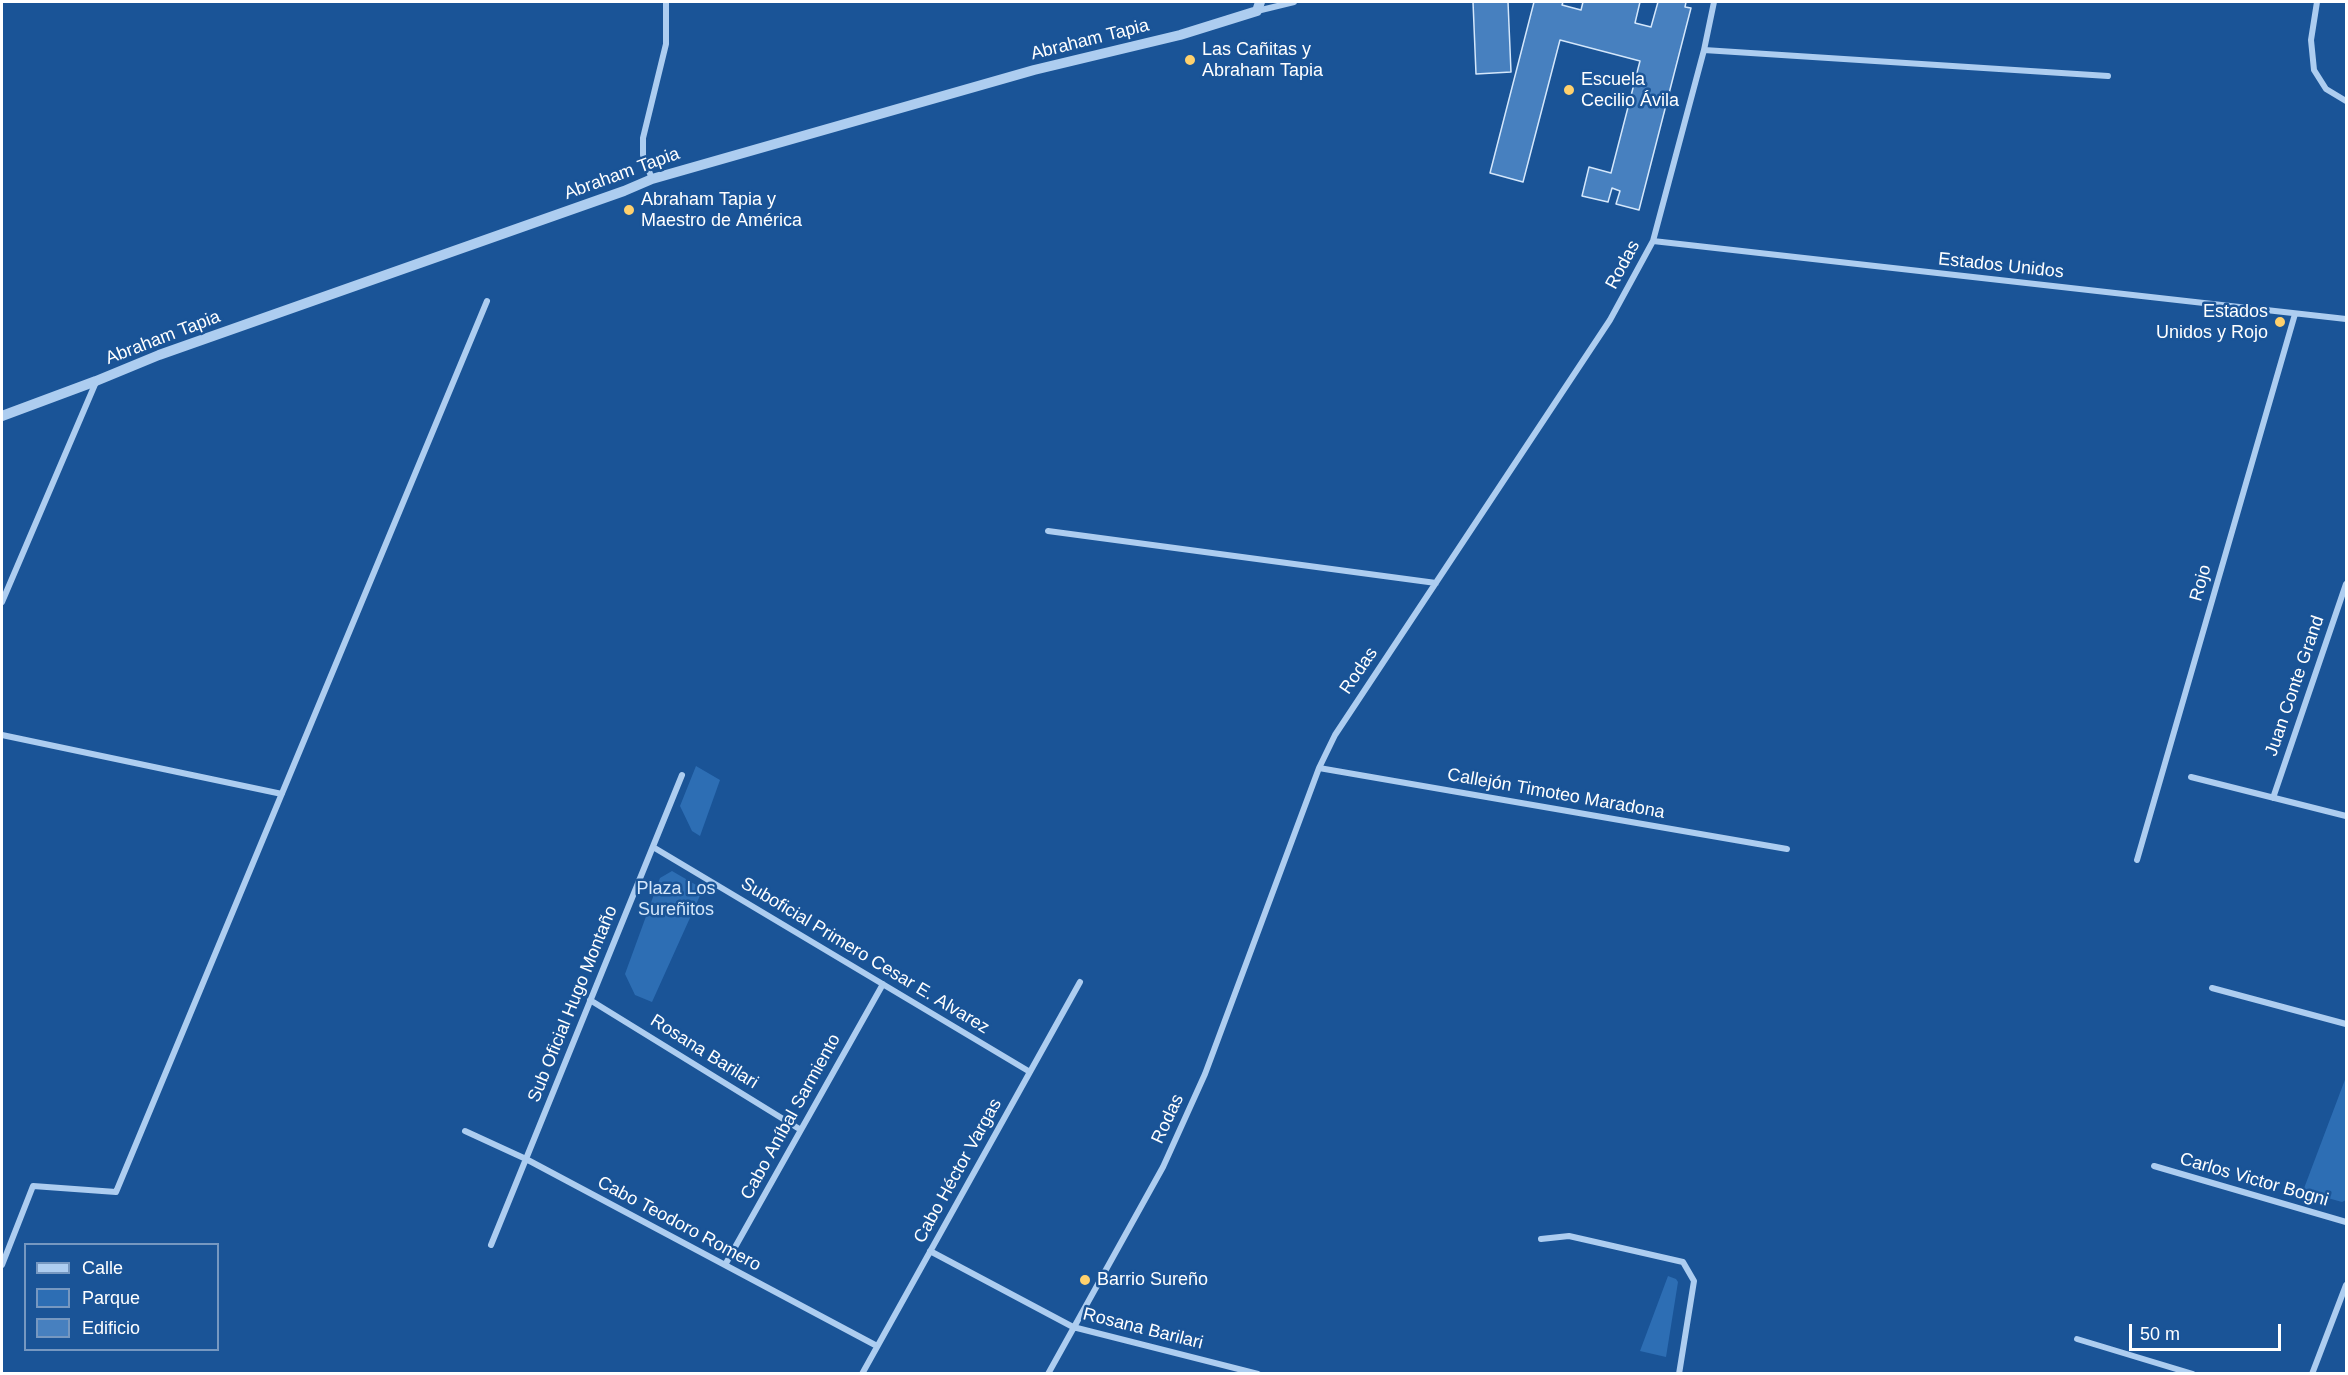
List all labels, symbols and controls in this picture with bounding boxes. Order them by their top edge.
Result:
street label: Abraham Tapia [1029,15,1151,65]
place label: Las Cañitas y Abraham Tapia [1202,39,1323,82]
marker: Las Cañitas y Abraham Tapia [1183,53,1197,67]
place label: Escuela Cecilio Ávila [1581,69,1679,112]
marker: Escuela Cecilio Ávila [1562,83,1576,97]
street label: Abraham Tapia [561,143,683,205]
place label: Abraham Tapia y Maestro de América [641,189,802,232]
marker: Abraham Tapia y Maestro de América [622,203,636,217]
street label: Rodas [1601,237,1645,293]
street label: Estados Unidos [1937,249,2065,283]
place label: Estados Unidos y Rojo [2156,301,2268,344]
street label: Abraham Tapia [103,306,223,370]
marker: Estados Unidos y Rojo [2273,315,2287,329]
street label: Rojo [2186,562,2216,604]
street label: Juan Conte Grand [2261,613,2329,759]
street label: Rodas [1335,643,1383,699]
street label: Callejón Timoteo Maradona [1446,764,1666,824]
street label: Suboficial Primero Cesar E. Alvarez [737,873,993,1039]
park label: Plaza Los Sureñitos [636,878,716,920]
street label: Sub Oficial Hugo Montaño [524,903,622,1105]
street label: Rosana Barilari [646,1010,762,1094]
street label: Cabo Aníbal Sarmiento [736,1030,846,1204]
street label: Rodas [1147,1091,1189,1147]
street label: Cabo Héctor Vargas [909,1095,1007,1247]
street label: Carlos Victor Bogni [2177,1148,2331,1212]
street label: Cabo Teodoro Romero [594,1172,764,1276]
legend [24,1243,219,1351]
text: Calle [82,1258,123,1278]
place label: Barrio Sureño [1097,1269,1208,1291]
marker: Barrio Sureño [1078,1273,1092,1287]
text: Parque [82,1288,140,1308]
street label: Rosana Barilari [1081,1304,1205,1354]
scale bar [2132,1312,2284,1350]
text: Edificio [82,1318,140,1338]
text: 50 m [2140,1324,2180,1344]

